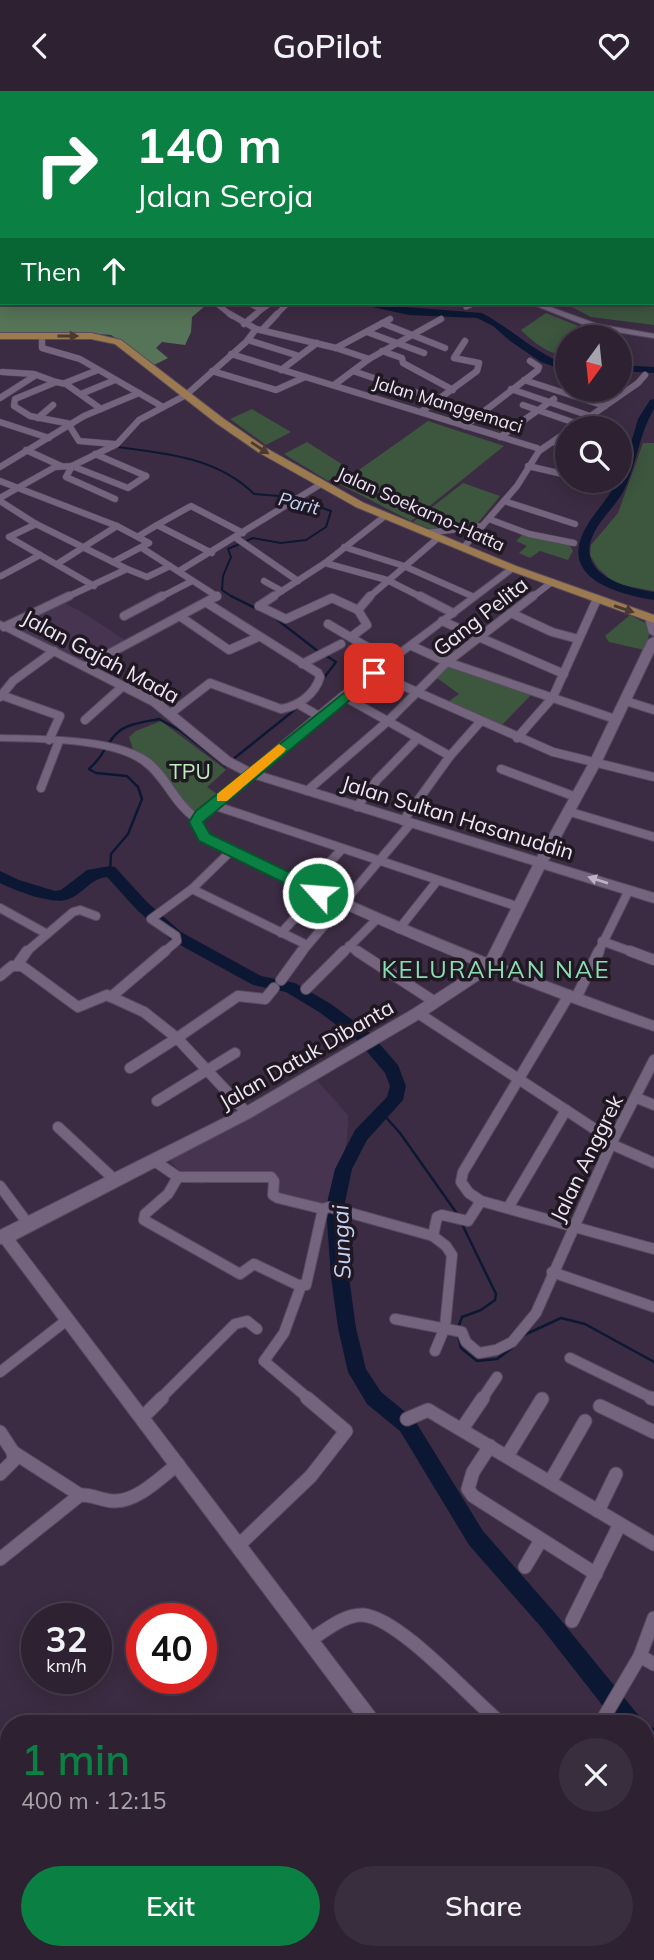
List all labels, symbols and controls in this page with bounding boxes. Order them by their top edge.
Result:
text: GoPilot [272,26,382,66]
icon: back [21,27,59,65]
icon: heart [595,27,633,65]
text: 140 m [136,114,282,175]
icon: right [21,119,112,210]
text: Jalan Seroja [136,175,314,215]
icon: ahead [95,252,133,290]
text: Then [21,255,81,288]
north arrow [555,325,632,403]
map controls [555,325,632,493]
one-way arrow [57,330,79,342]
street label: Jalan Manggemaci [370,370,526,438]
button: search [555,416,632,493]
one-way arrow [250,441,269,454]
street label: Jalan Soekarno-Hatta [333,462,509,556]
water label: Parit [276,486,323,520]
street label: Gang Pelita [427,571,533,661]
street label: Jalan Gajah Mada [18,604,184,708]
one-way arrow [613,604,634,615]
pin [344,643,404,703]
icon: arrive [355,654,393,692]
park label: TPU [169,758,211,784]
street label: Jalan Sultan Hasanuddin [339,769,577,865]
position arrow [281,856,355,930]
one-way arrow [588,875,609,885]
district label: KELURAHAN NAE [381,954,611,984]
street label: Jalan Datuk Dibanta [214,993,398,1115]
street label: Jalan Anggrek [544,1090,628,1226]
water label: Sungai [325,1204,357,1280]
speed limit sign: 40 [126,1603,217,1694]
text: 32 [45,1617,88,1661]
text: km/h [46,1654,87,1677]
text: 1 min [21,1733,130,1786]
button: close [559,1738,633,1812]
text: 400 m · 12:15 [21,1786,166,1815]
button: Exit [21,1866,320,1946]
button: Share [334,1866,633,1946]

